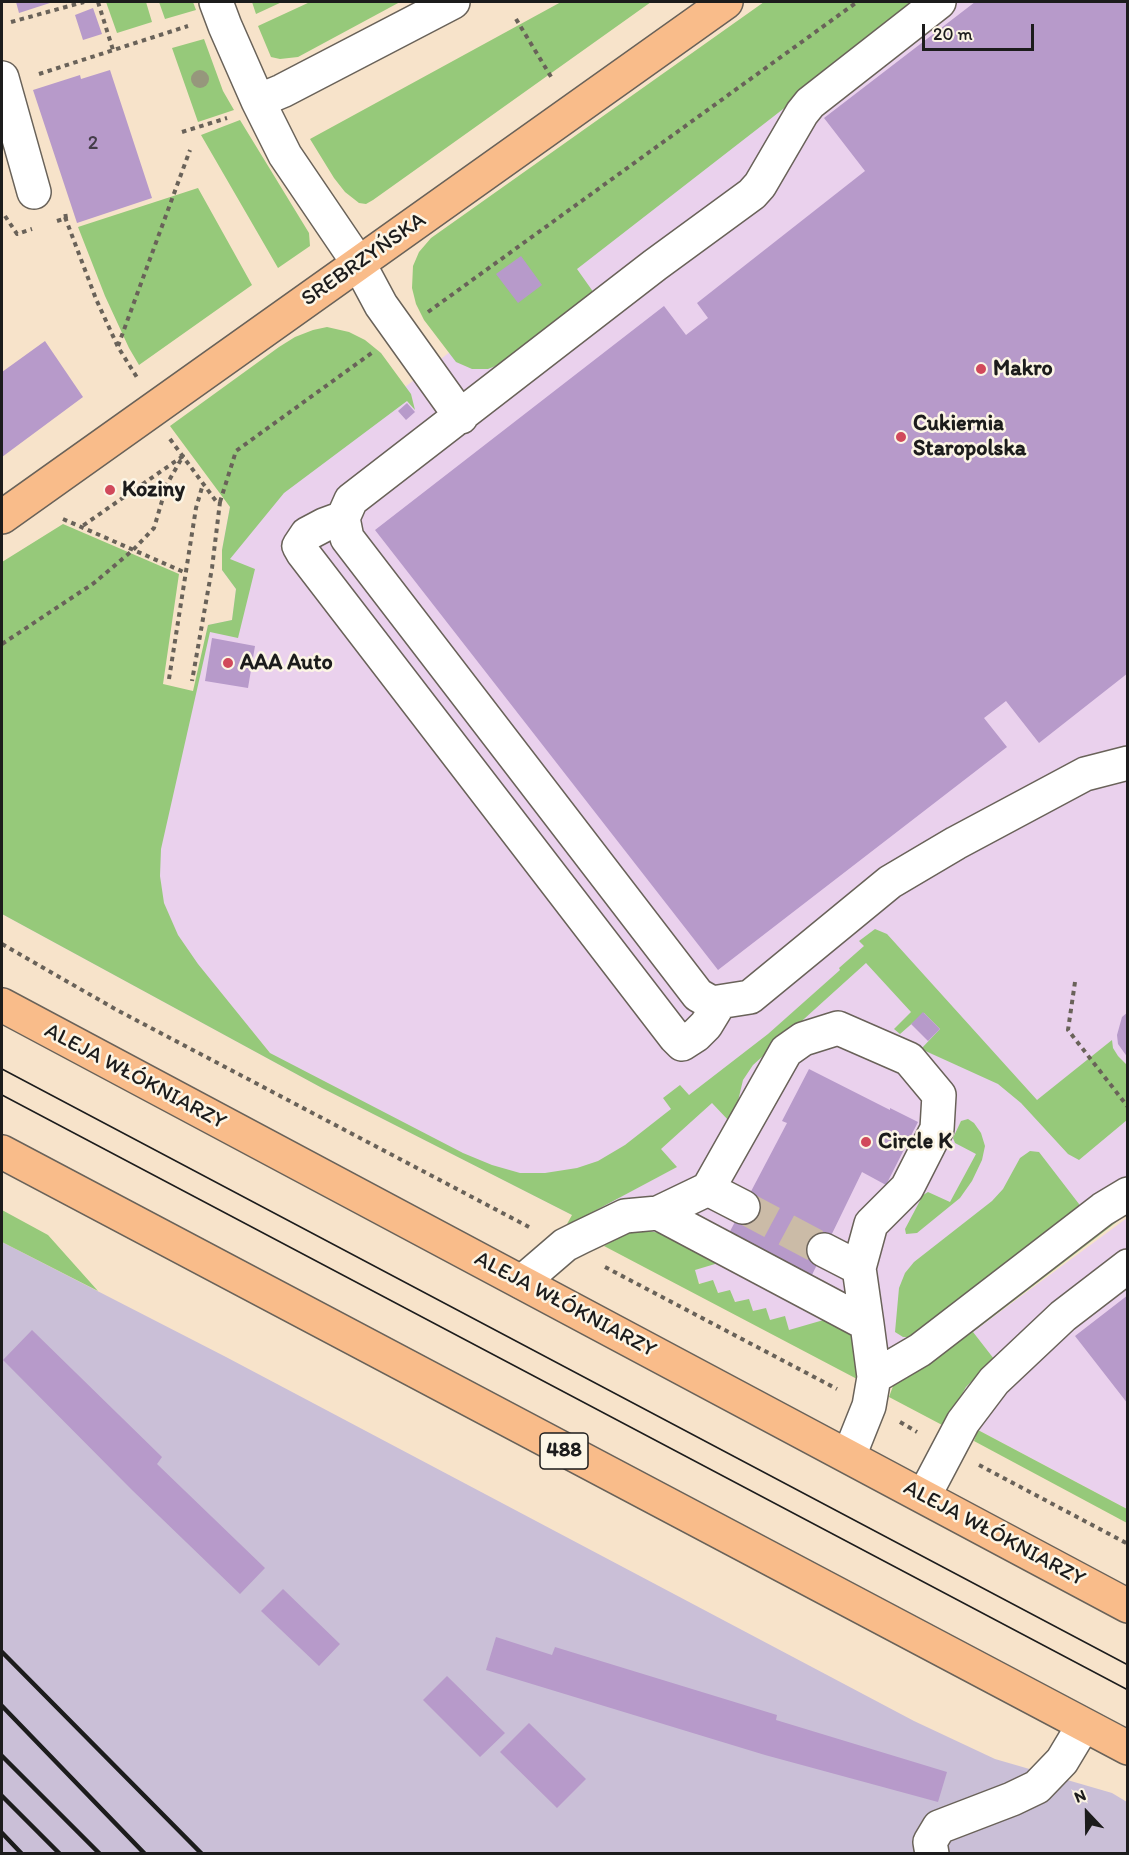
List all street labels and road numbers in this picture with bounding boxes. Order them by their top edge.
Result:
street label: SREBRZYŃSKA [297,207,431,313]
street label: ALEJA WŁÓKNIARZY [40,1018,230,1136]
street label: ALEJA WŁÓKNIARZY [470,1246,660,1364]
road number: 488 [540,1433,588,1469]
street label: ALEJA WŁÓKNIARZY [899,1475,1089,1593]

